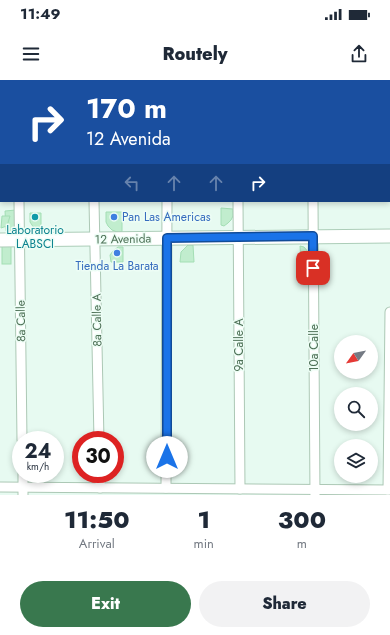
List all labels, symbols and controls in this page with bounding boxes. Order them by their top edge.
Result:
text: 11:49 [20,3,61,25]
text: Routely [162,41,228,67]
icon: menu [20,43,42,65]
icon: share [348,43,370,65]
text: 170 m [86,88,167,129]
icon: right [20,96,72,148]
text: 12 Avenida [86,126,171,152]
icon: left [121,172,143,194]
icon: ahead [163,172,185,194]
icon: ahead [205,172,227,194]
icon: right [247,172,269,194]
place label: Pan Las Americas [122,208,211,226]
marker: Laboratorio LABSCI [30,212,40,222]
marker: Pan Las Americas [109,212,119,222]
place label: Laboratorio LABSCI [6,221,64,253]
street label: 12 Avenida [95,230,152,248]
marker: Tienda La Barata [112,248,122,258]
pin [296,251,330,285]
place label: Tienda La Barata [75,257,159,275]
icon: arrive [302,257,324,279]
street label: 8a Calle A [88,293,106,347]
street label: 8a Calle [12,300,30,342]
street label: 9a Calle A [230,318,248,372]
street label: 10a Calle [305,324,323,372]
north arrow [334,335,378,379]
map controls [334,335,378,483]
button: search [334,387,378,431]
speed limit sign: 30 [72,431,124,483]
position arrow [146,436,188,478]
text: 24 [24,437,52,466]
button: layers [334,439,378,483]
text: km/h [27,459,49,474]
text: 11:50 [64,502,130,537]
text: 1 [197,502,210,537]
text: 300 [278,502,326,537]
text: Arrival [79,534,115,553]
text: min [194,534,214,553]
text: m [297,534,307,553]
button: Exit [20,581,191,627]
button: Share [199,581,370,627]

